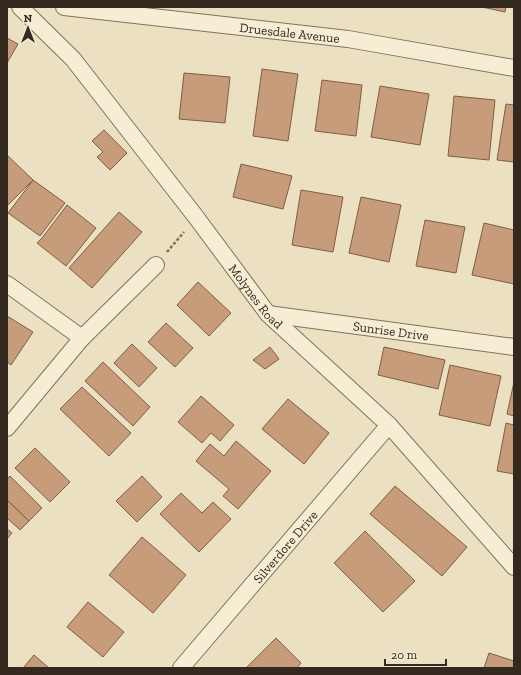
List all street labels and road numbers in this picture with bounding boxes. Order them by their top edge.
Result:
street label: Druesdale Avenue [239,20,340,46]
street label: Molynes Road [226,261,286,332]
street label: Sunrise Drive [352,318,430,343]
street label: Silverdore Drive [250,507,321,586]

